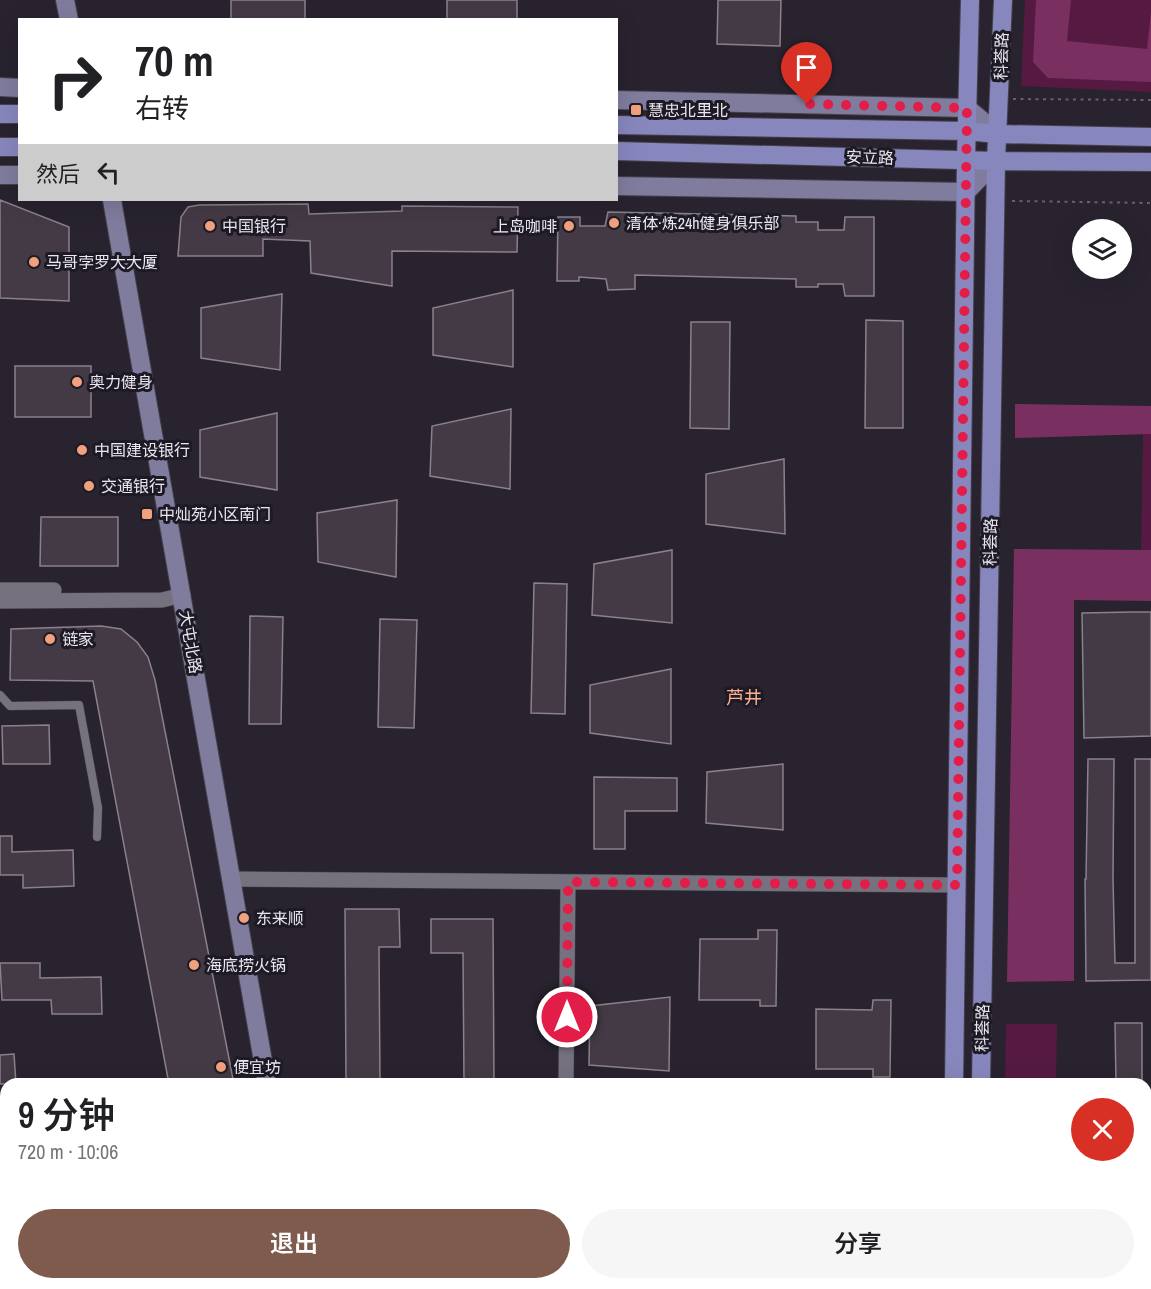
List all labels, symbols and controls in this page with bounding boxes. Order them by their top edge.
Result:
street label: 科荟路 [989,32,1013,80]
text: 70 m [135,33,214,89]
icon: right [36,42,114,120]
pin [781,42,832,104]
icon: arrive [790,51,823,84]
text: 右转 [135,90,189,126]
place label: 慧忠北里北 [648,99,728,121]
marker: 慧忠北里北 [629,103,643,117]
street label: 安立路 [846,145,894,169]
icon: left [92,156,125,189]
text: 然后 [36,159,80,189]
place label: 清体·炼24h健身俱乐部 [626,212,780,234]
place label: 中国银行 [222,215,286,237]
place label: 上岛咖啡 [493,215,557,237]
marker: 清体·炼24h健身俱乐部 [607,216,621,230]
marker: 中国银行 [203,219,217,233]
marker: 上岛咖啡 [562,219,576,233]
map controls [1072,219,1132,279]
button: layers [1072,219,1132,279]
place label: 马哥孛罗大大厦 [46,251,158,273]
marker: 马哥孛罗大大厦 [27,255,41,269]
place label: 奥力健身 [89,371,153,393]
marker: 奥力健身 [70,375,84,389]
place label: 中国建设银行 [94,439,190,461]
marker: 中国建设银行 [75,443,89,457]
place label: 交通银行 [101,475,165,497]
marker: 交通银行 [82,479,96,493]
place label: 中灿苑小区南门 [159,503,271,525]
marker: 中灿苑小区南门 [140,507,154,521]
street label: 科荟路 [979,518,1001,566]
street label: 大屯北路 [175,609,207,675]
place label: 链家 [62,628,94,650]
marker: 链家 [43,632,57,646]
district label: 芦井 [726,685,762,710]
place label: 东来顺 [256,907,304,929]
marker: 东来顺 [237,911,251,925]
place label: 海底捞火锅 [206,954,286,976]
marker: 海底捞火锅 [187,958,201,972]
position arrow [535,985,599,1049]
street label: 科荟路 [971,1004,993,1052]
place label: 便宜坊 [233,1056,281,1078]
marker: 便宜坊 [214,1060,228,1074]
text: 9 分钟 [18,1091,115,1139]
button: close [1071,1098,1134,1161]
text: 720 m · 10:06 [18,1138,118,1165]
button: 退出 [18,1209,570,1278]
button: 分享 [582,1209,1134,1278]

